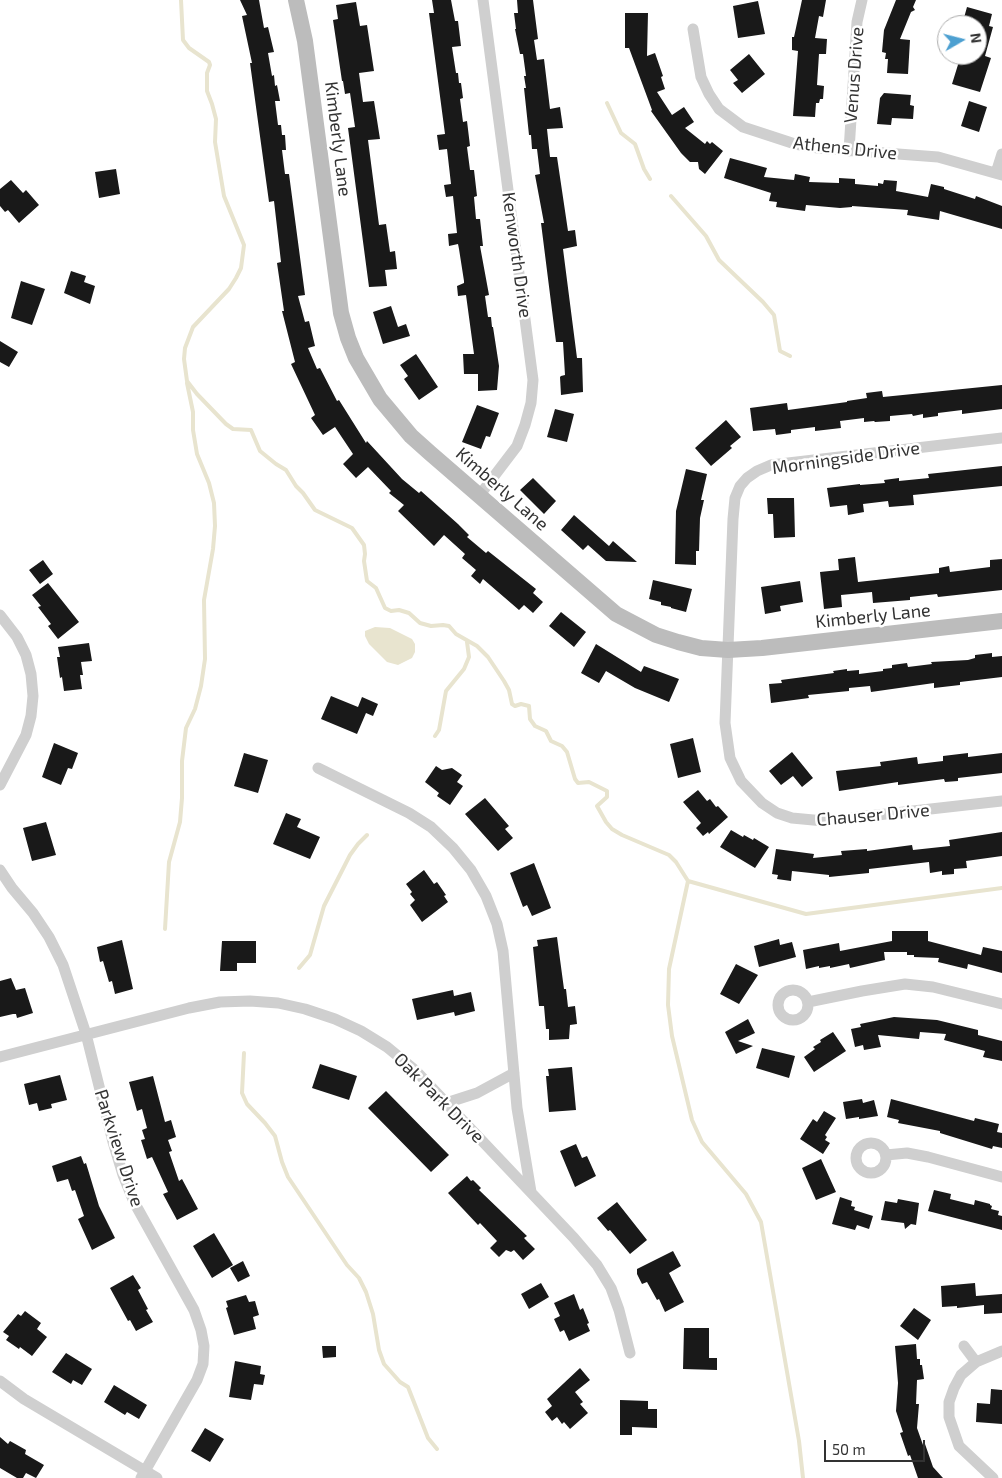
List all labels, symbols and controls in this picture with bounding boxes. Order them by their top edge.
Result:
north arrow [937,15,987,65]
street label: Venus Drive [840,26,868,124]
text: N [967,32,985,44]
street label: Kimberly Lane [320,80,356,198]
street label: Athens Drive [792,132,898,164]
street label: Kenworth Drive [497,191,537,319]
street label: Morningside Drive [771,437,921,479]
street label: Kimberly Lane [451,443,553,535]
street label: Kimberly Lane [814,599,932,633]
street label: Chauser Drive [815,799,931,831]
street label: Oak Park Drive [389,1048,489,1148]
street label: Parkview Drive [90,1087,148,1209]
scale bar [827,1430,928,1462]
text: 50 m [832,1440,866,1458]

